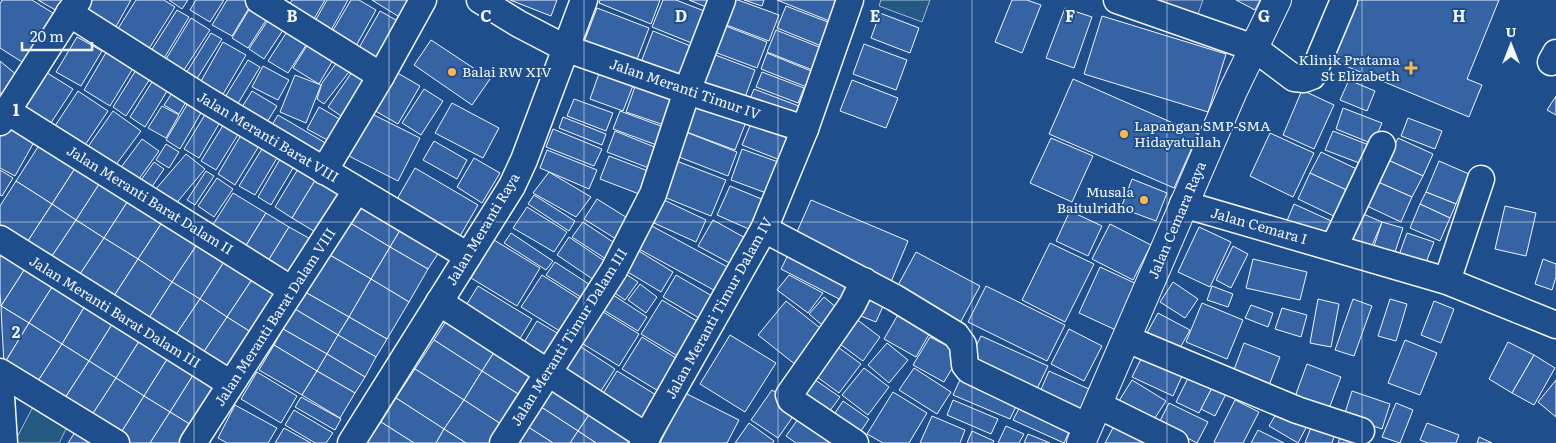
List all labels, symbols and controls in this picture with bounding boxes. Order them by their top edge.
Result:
text: B [286,3,298,27]
text: C [480,3,492,27]
text: D [675,3,687,27]
text: E [870,3,881,27]
text: F [1065,3,1075,27]
text: G [1258,3,1270,27]
text: H [1452,3,1466,27]
scale bar [22,20,92,52]
north arrow [1486,20,1536,70]
text: U [1505,21,1517,41]
text: 20 m [30,24,64,47]
place label: Klinik Pratama St Elizabeth [1299,49,1400,85]
street label: Jalan Meranti Timur IV [607,53,764,123]
place label: Balai RW XIV [462,61,552,81]
marker: Klinik Pratama St Elizabeth [1404,61,1418,75]
marker: Balai RW XIV [446,66,458,78]
street label: Jalan Meranti Barat VIII [194,86,343,186]
text: 1 [13,97,20,121]
place label: Lapangan SMP-SMA Hidayatullah [1134,115,1271,151]
marker: Lapangan SMP-SMA Hidayatullah [1118,128,1130,140]
street label: Jalan Meranti Barat Dalam II [63,140,238,259]
street label: Jalan Cemara Raya [1142,157,1210,281]
street label: Jalan Meranti Raya [441,168,524,288]
place label: Musala Baitulridho [1057,181,1134,217]
marker: Musala Baitulridho [1138,194,1150,206]
street label: Jalan Cemara I [1209,202,1310,248]
street label: Jalan Meranti Timur Dalam IV [660,212,777,402]
street label: Jalan Meranti Barat Dalam VIII [209,223,339,410]
street label: Jalan Meranti Timur Dalam III [505,244,631,429]
street label: Jalan Meranti Barat Dalam III [26,250,205,372]
text: 2 [12,319,21,343]

